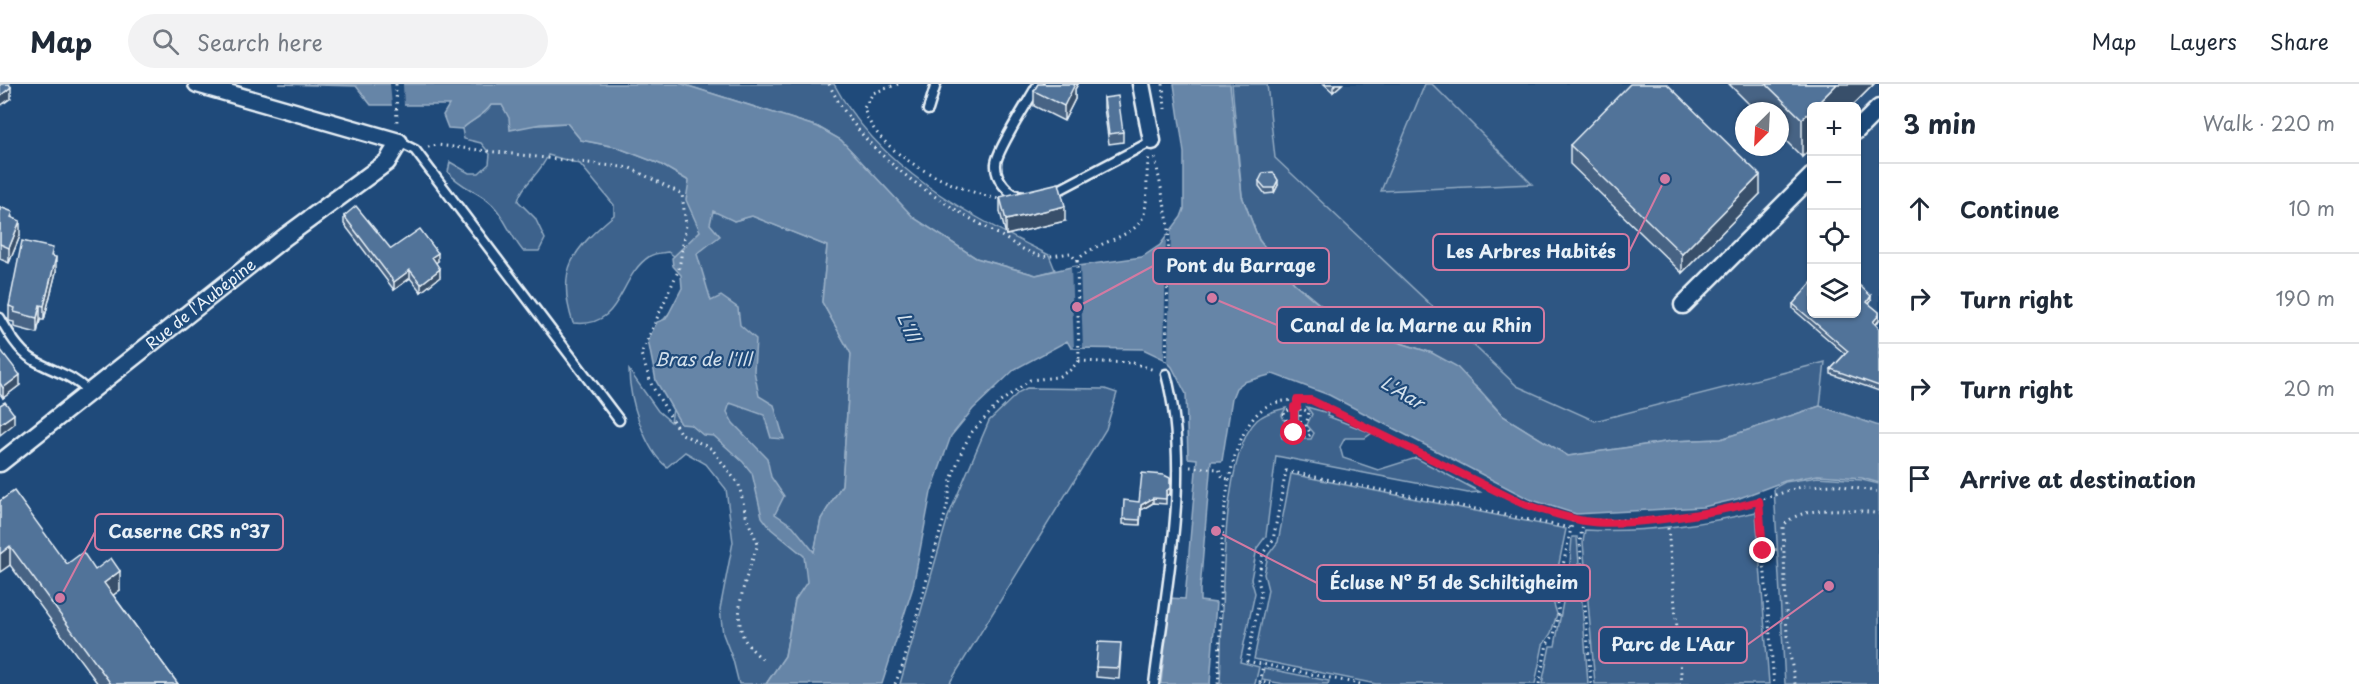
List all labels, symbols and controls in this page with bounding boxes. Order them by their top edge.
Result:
search box [128,14,548,68]
text: Map [30,20,92,63]
icon: search [149,25,182,58]
text: Search here [197,25,323,58]
text: Map [2092,25,2136,57]
text: Layers [2169,25,2237,57]
text: Share [2270,25,2329,57]
north arrow [1735,102,1789,156]
map controls [1807,102,1861,318]
button: + [1807,102,1861,156]
text: 3 min [1903,104,1976,143]
text: Walk · 220 m [2203,108,2335,138]
button: − [1807,156,1861,210]
icon: ahead [1903,192,1936,225]
text: Continue [1960,192,2059,225]
text: 10 m [2288,193,2335,223]
button: locate [1807,210,1861,264]
callout: Les Arbres Habités [1433,234,1629,270]
text: Les Arbres Habités [1446,237,1616,264]
callout: Pont du Barrage [1153,248,1329,284]
text: Pont du Barrage [1166,251,1316,278]
street label: Rue de l'Aubépine [140,252,260,355]
button: layers [1807,264,1861,318]
icon: right [1903,282,1936,315]
text: Turn right [1960,282,2073,315]
text: 190 m [2276,283,2335,313]
callout: Canal de la Marne au Rhin [1277,307,1544,343]
water label: L'Ill [891,308,929,348]
text: Canal de la Marne au Rhin [1290,311,1532,338]
water label: Bras de l'Ill [655,345,755,372]
water label: L'Aar [1376,368,1432,417]
icon: right [1903,372,1936,405]
text: Turn right [1960,372,2073,405]
text: 20 m [2283,373,2335,403]
route start [1280,419,1306,445]
icon: arrive [1903,462,1936,495]
text: Arrive at destination [1960,462,2196,495]
callout: Caserne CRS n°37 [95,514,283,550]
text: Caserne CRS n°37 [108,517,270,544]
route end [1749,537,1775,563]
callout: Écluse N° 51 de Schiltigheim [1317,565,1590,601]
text: Écluse N° 51 de Schiltigheim [1330,568,1578,595]
callout: Parc de L'Aar [1599,627,1747,663]
text: Parc de L'Aar [1611,630,1736,657]

